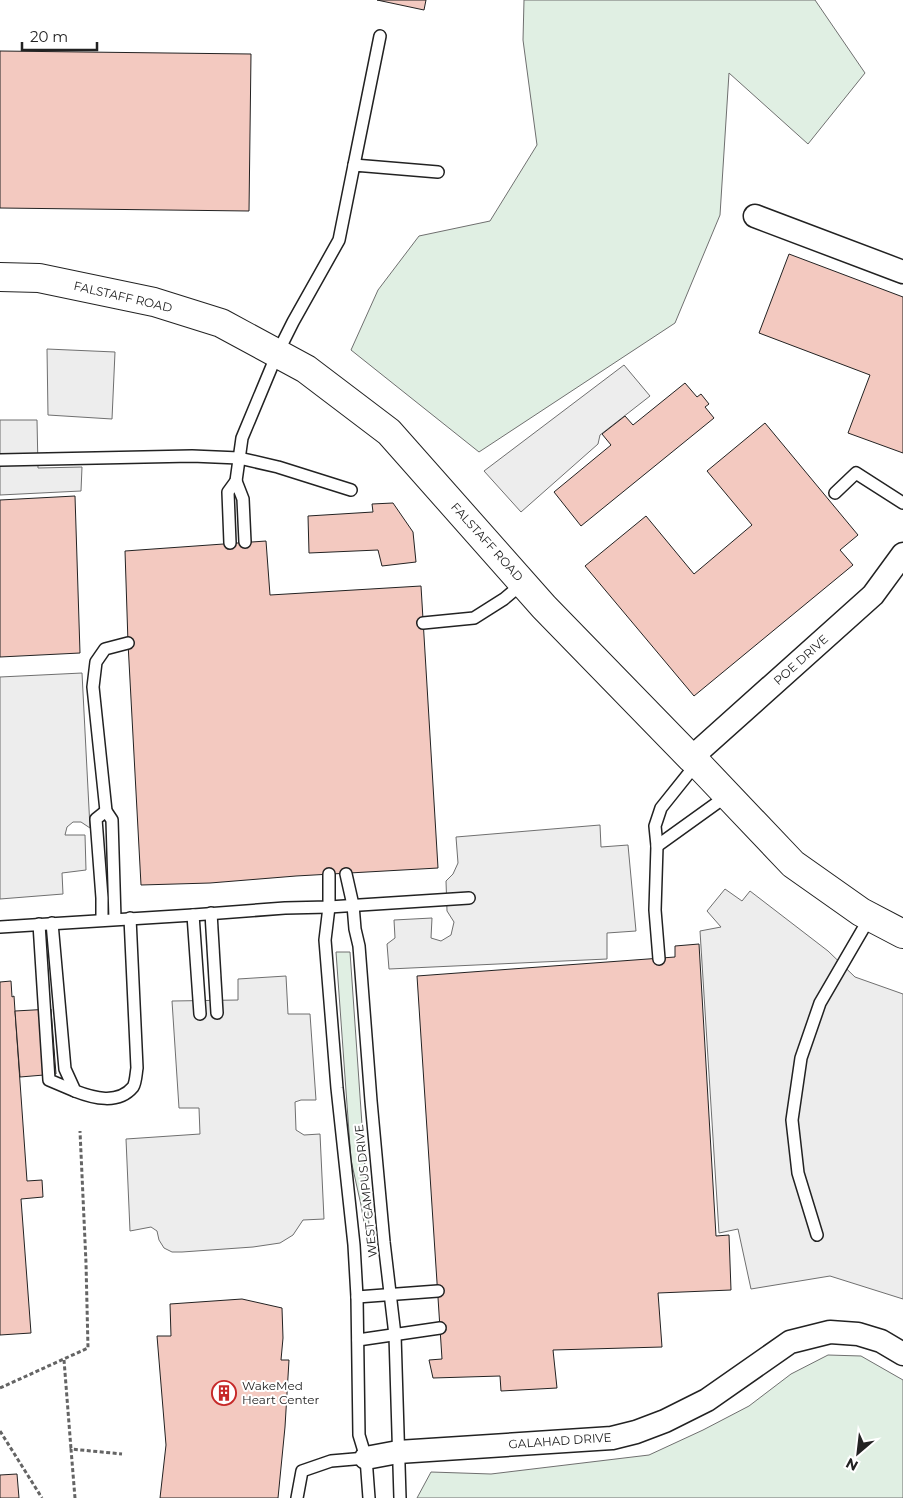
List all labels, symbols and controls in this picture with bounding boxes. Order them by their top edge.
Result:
scale bar [22,20,98,52]
text: 20 m [30,27,68,46]
street label: FALSTAFF ROAD [72,278,174,315]
street label: FALSTAFF ROAD [448,499,527,584]
street label: POE DRIVE [770,631,831,688]
street label: WEST CAMPUS DRIVE [351,1124,380,1258]
place label: WakeMed Heart Center [242,1378,319,1407]
building icon: WakeMed Heart Center [211,1380,237,1406]
north arrow [833,1428,883,1478]
street label: GALAHAD DRIVE [508,1429,612,1452]
text: N [843,1454,861,1475]

